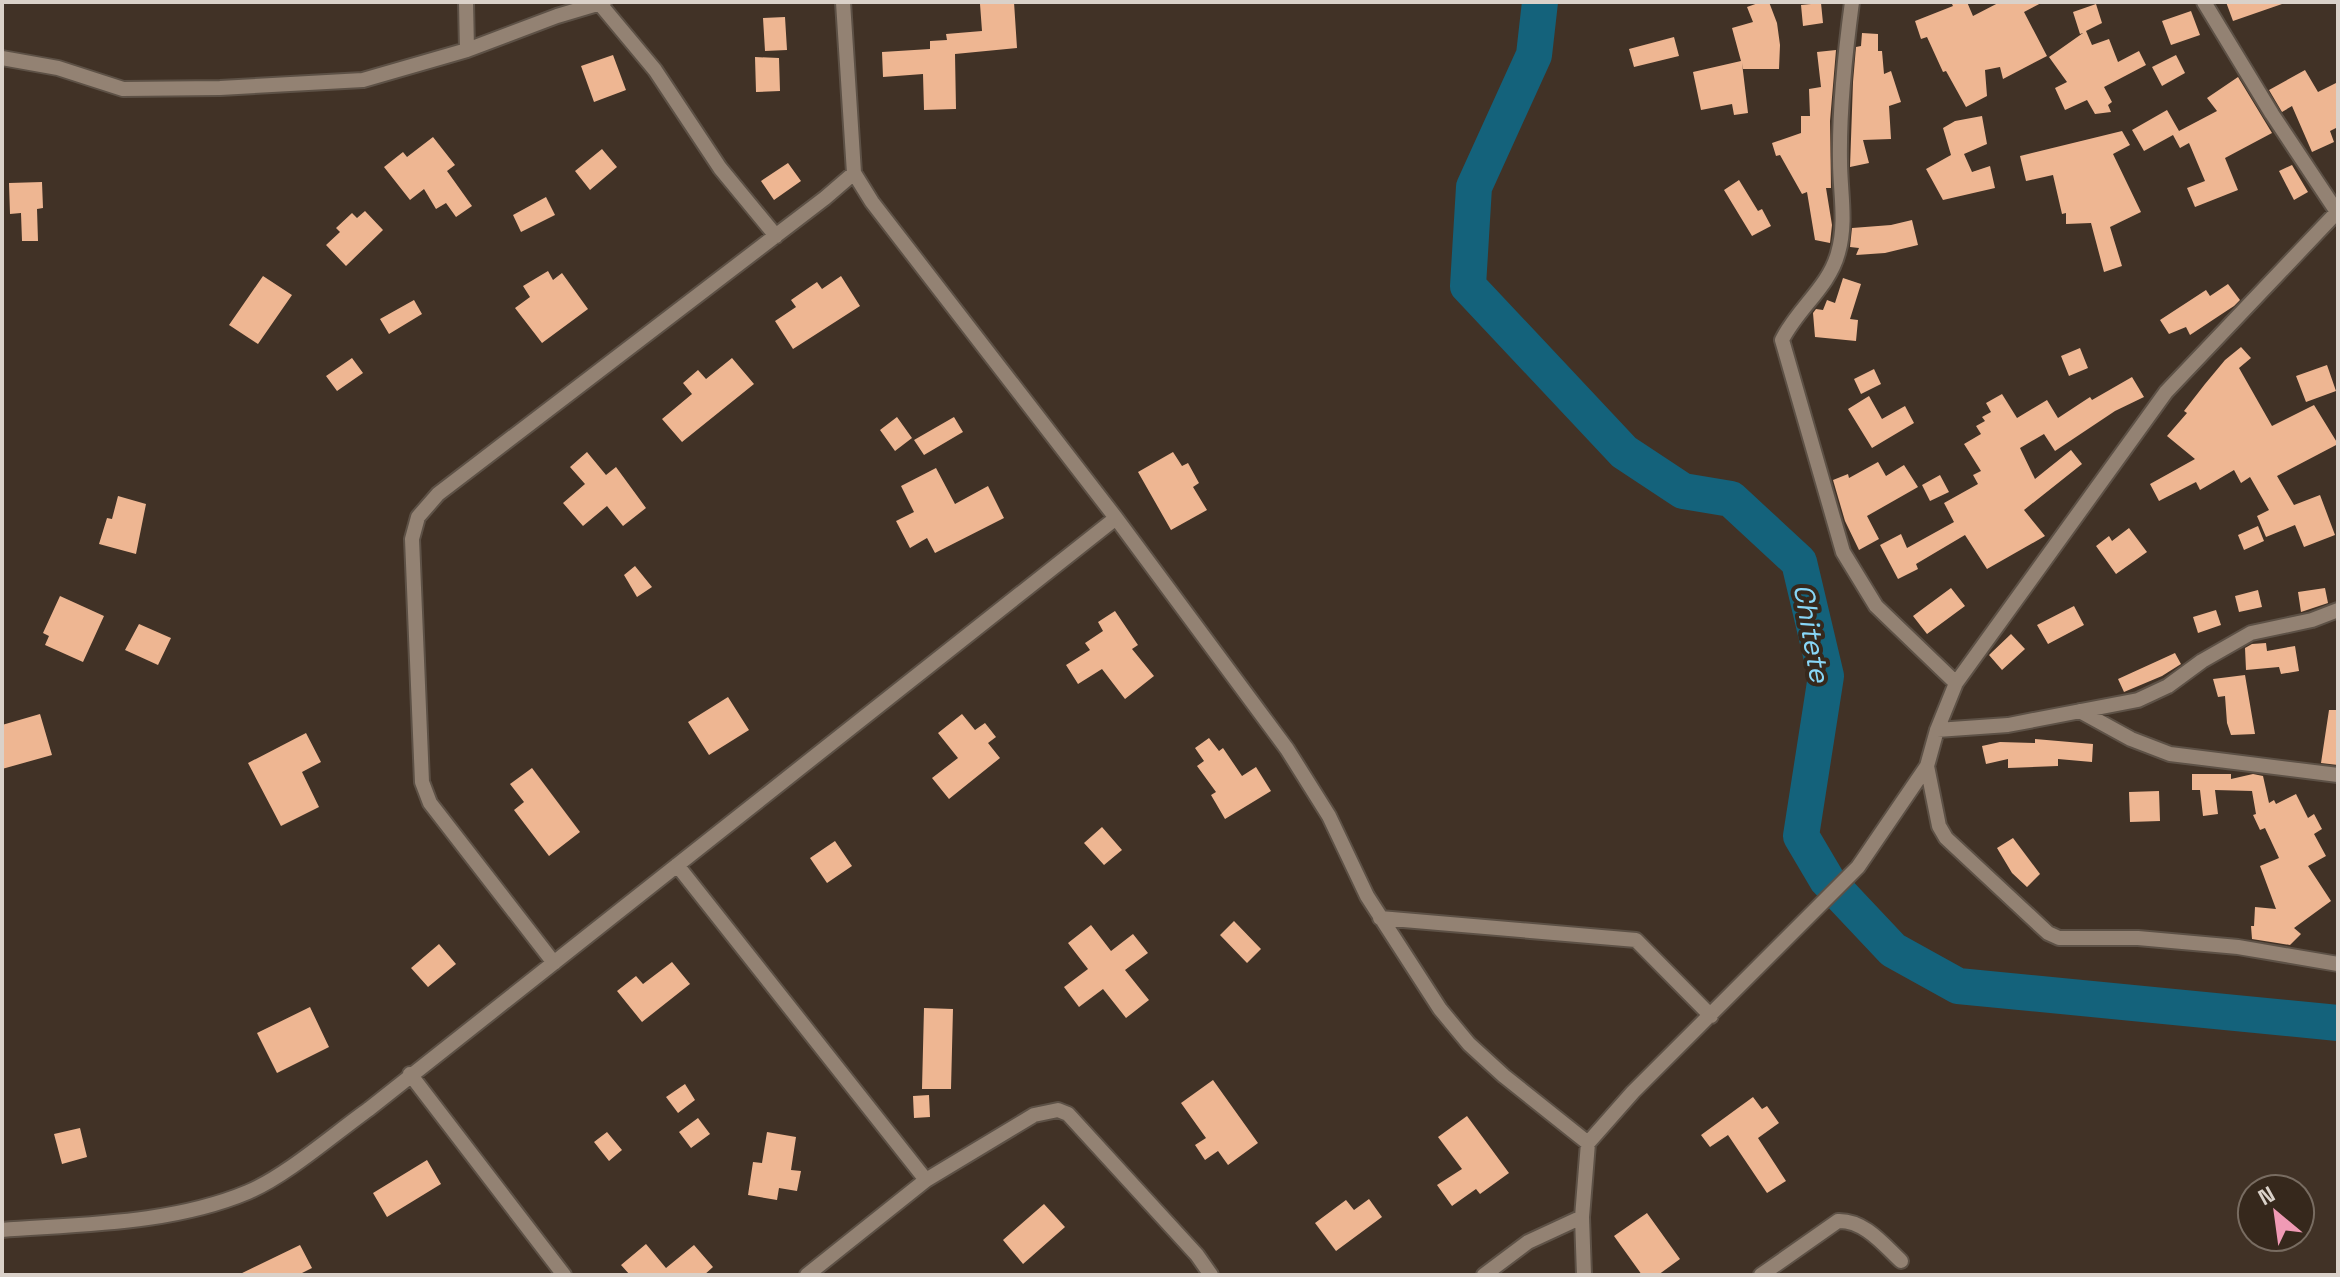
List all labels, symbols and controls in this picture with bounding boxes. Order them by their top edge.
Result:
water label: Chitete [1786,581,1839,686]
north arrow [2236,1173,2316,1253]
text: N [2253,1180,2280,1211]

